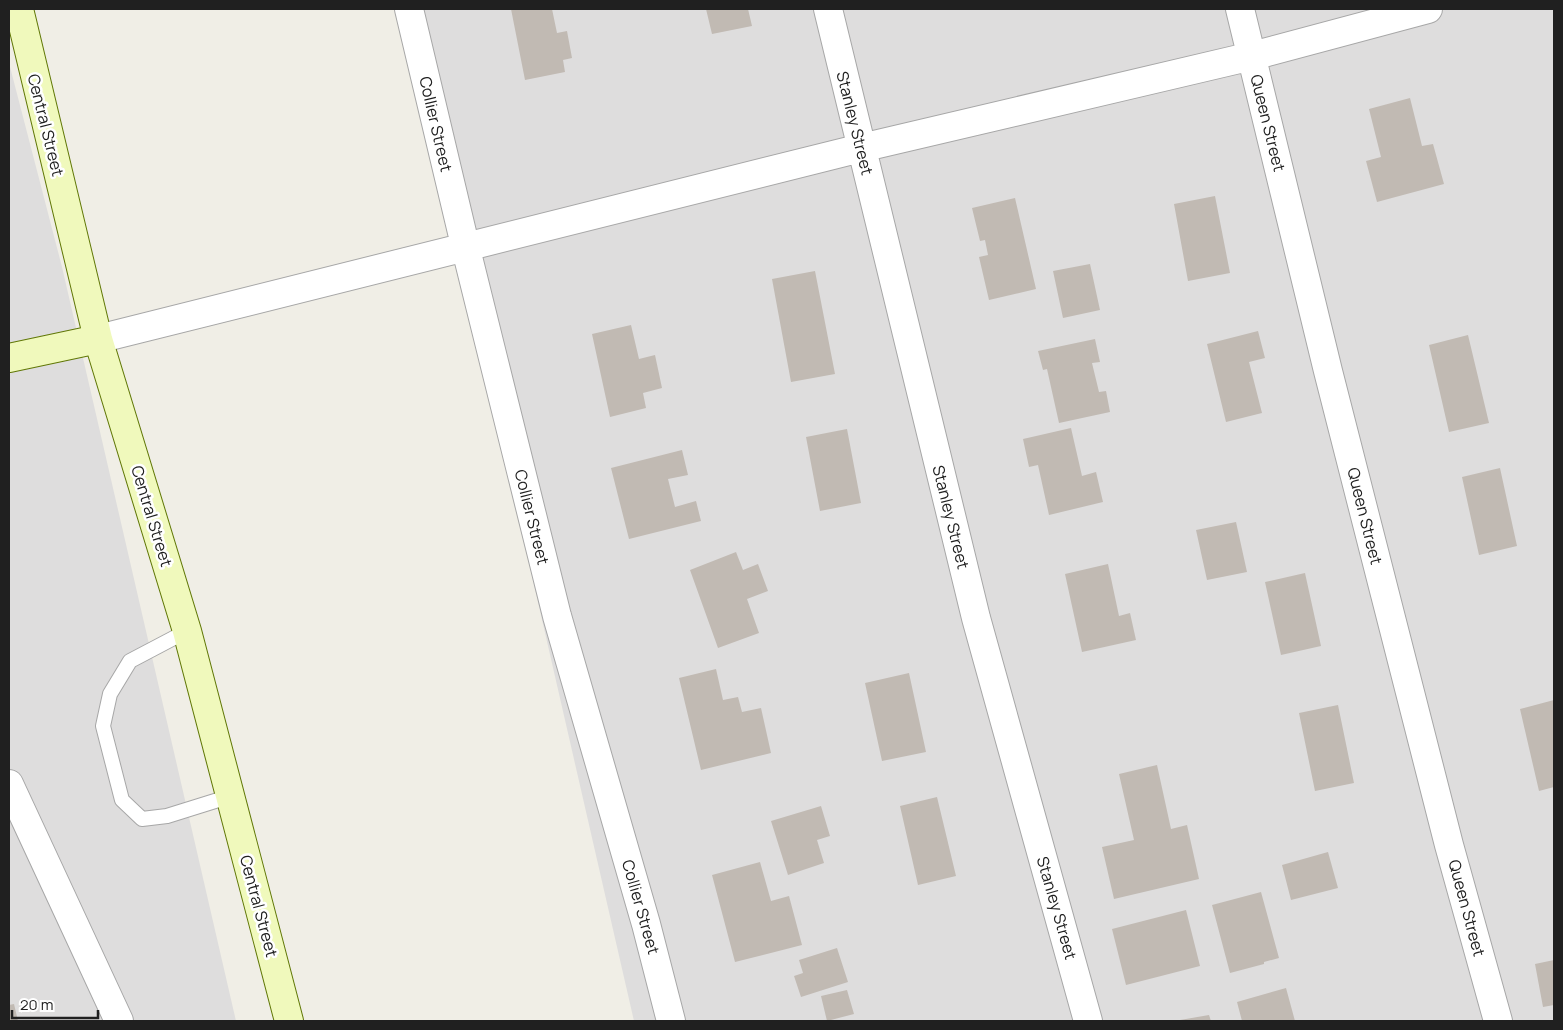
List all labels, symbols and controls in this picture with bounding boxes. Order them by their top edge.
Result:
street label: Stanley Street [831,69,879,177]
street label: Central Street [23,72,69,178]
street label: Queen Street [1245,72,1291,174]
street label: Collier Street [414,74,458,174]
street label: Central Street [126,463,178,569]
street label: Stanley Street [927,463,975,571]
street label: Queen Street [1342,465,1388,567]
street label: Collier Street [510,467,554,567]
street label: Central Street [235,853,283,959]
street label: Stanley Street [1032,854,1082,962]
street label: Collier Street [617,857,665,957]
street label: Queen Street [1444,857,1490,959]
scale bar [12,988,99,1020]
text: 20 m [20,994,53,1015]

